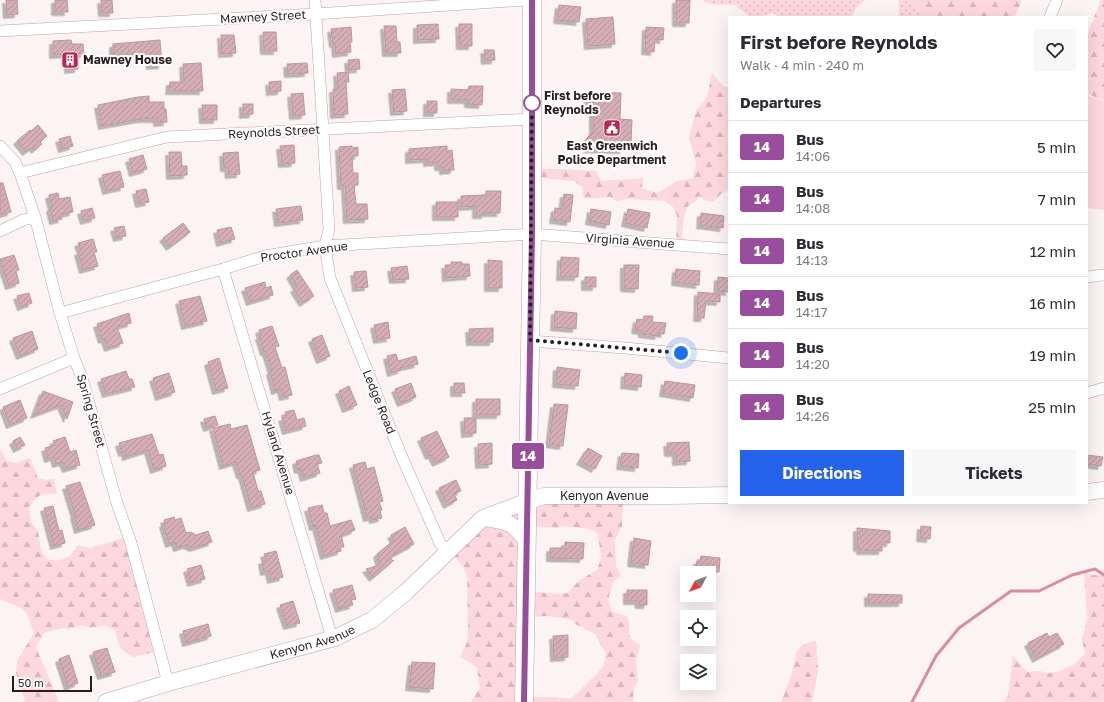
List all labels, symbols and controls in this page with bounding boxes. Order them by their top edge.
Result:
street label: Mawney Street [220,7,307,26]
button: heart [1034,29,1076,71]
text: First before Reynolds [740,30,938,53]
building icon: Mawney House [60,50,80,70]
place label: Mawney House [83,52,172,67]
text: Walk · 4 min · 240 m [740,57,864,73]
place label: First before Reynolds [544,88,611,117]
text: Departures [740,93,821,111]
marker: First before Reynolds [523,94,541,112]
public building icon: East Greenwich Police Department [602,118,622,138]
street label: Reynolds Street [228,122,321,141]
text: Bus [796,130,824,148]
place label: East Greenwich Police Department [558,138,667,167]
text: 14 [754,138,770,155]
text: 5 min [1037,138,1076,156]
text: 14:06 [796,148,830,164]
text: Bus [796,182,824,200]
text: 14 [754,190,770,207]
text: 7 min [1038,190,1076,208]
text: 14:08 [796,200,830,216]
street label: Virginia Avenue [585,230,675,251]
text: Bus [796,234,824,252]
street label: Proctor Avenue [259,238,349,265]
text: 14 [754,242,770,259]
text: 12 min [1030,242,1076,260]
text: 14:13 [796,252,828,268]
text: Bus [796,286,824,304]
text: 14 [754,294,770,311]
text: 16 min [1029,294,1076,312]
text: 14:17 [796,304,827,320]
text: Bus [796,338,824,356]
your location [671,343,691,363]
text: 14 [754,346,770,363]
text: 19 min [1029,346,1076,364]
text: 14:20 [796,356,830,372]
street label: Ledge Road [360,368,399,436]
street label: Spring Street [74,372,109,450]
text: Bus [796,390,824,408]
text: 14 [754,398,770,415]
text: 25 min [1028,398,1076,416]
text: 14:26 [796,408,830,424]
street label: Hyland Avenue [259,409,298,496]
line badge: 14 [510,443,546,469]
text: 14 [520,447,536,464]
button: Directions [740,450,904,496]
button: Tickets [912,450,1076,496]
street label: Kenyon Avenue [560,488,649,503]
north arrow [680,566,716,602]
map controls [680,566,716,690]
button: locate [680,610,716,646]
street label: Kenyon Avenue [268,621,357,662]
button: layers [680,654,716,690]
scale bar [12,674,92,693]
text: 50 m [18,676,44,689]

